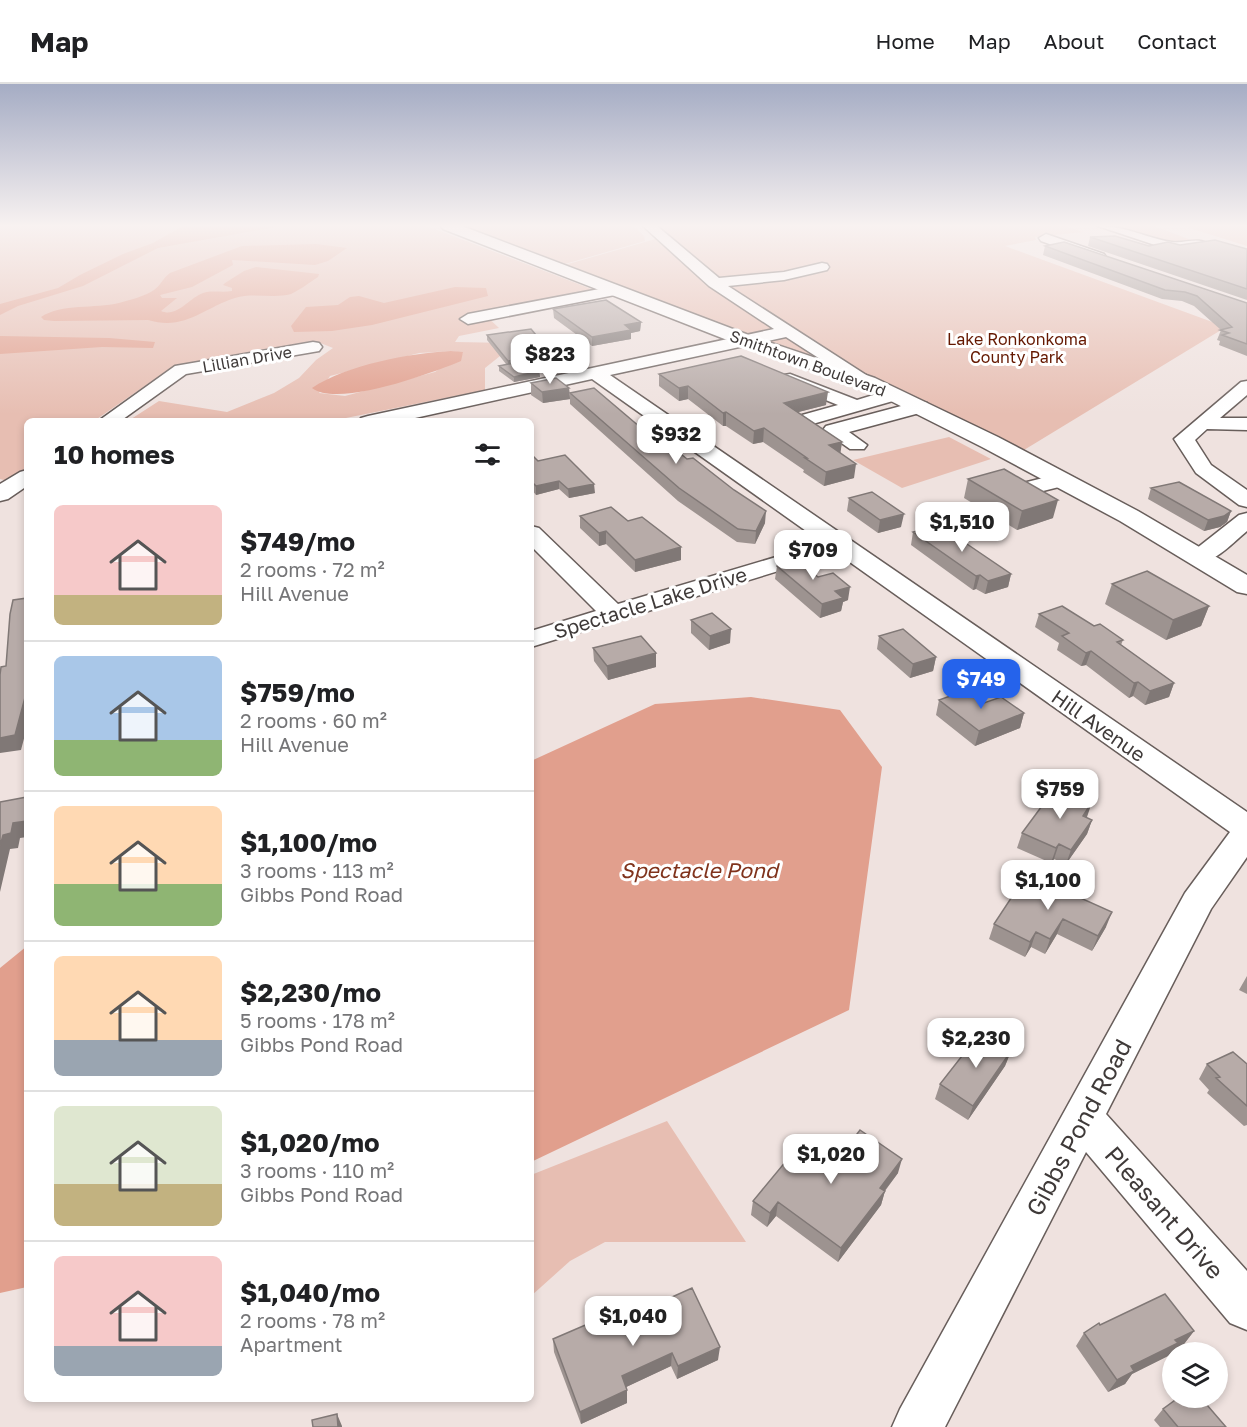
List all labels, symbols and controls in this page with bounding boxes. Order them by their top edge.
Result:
text: Map [30,25,88,58]
text: Home [875,28,935,54]
text: Map [968,28,1011,54]
text: About [1044,28,1104,54]
text: Contact [1137,28,1217,54]
street label: Smithtown Boulevard [727,325,889,401]
park label: Lake Ronkonkoma County Park [947,329,1087,367]
pin: $823 [514,334,586,385]
street label: Lillian Drive [201,341,293,377]
text: $823 [525,341,575,365]
pin: $932 [640,414,712,465]
text: $932 [651,421,701,445]
icon: filters [471,438,504,471]
text: 10 homes [54,439,175,470]
pin: $1,510 [913,502,1011,553]
text: $1,510 [929,509,995,533]
text: $749/mo [240,526,355,557]
icon: home [102,529,174,601]
pin: $709 [777,530,849,581]
text: $709 [788,537,838,561]
text: 2 rooms · 72 m² [240,557,385,581]
street label: Spectacle Lake Drive [551,561,749,643]
text: Hill Avenue [240,581,349,605]
pin: $749 [945,659,1017,710]
text: $749 [956,666,1006,690]
text: $759/mo [240,677,355,708]
icon: home [102,680,174,752]
street label: Hill Avenue [1047,684,1151,766]
text: 2 rooms · 60 m² [240,708,387,732]
text: Hill Avenue [240,732,349,756]
pin: $759 [1024,769,1096,820]
text: $759 [1035,776,1085,800]
text: $1,100/mo [240,827,377,858]
icon: home [102,830,174,902]
water label: Spectacle Pond [620,857,780,883]
text: 3 rooms · 113 m² [240,858,394,882]
pin: $1,100 [999,860,1097,911]
text: $1,100 [1015,867,1081,891]
text: Gibbs Pond Road [240,882,403,906]
text: $2,230/mo [240,977,381,1008]
icon: home [102,980,174,1052]
text: 5 rooms · 178 m² [240,1008,395,1032]
pin: $2,230 [927,1018,1025,1069]
text: $2,230 [941,1025,1011,1049]
text: Gibbs Pond Road [240,1032,403,1056]
street label: Gibbs Pond Road [1019,1034,1137,1220]
text: $1,020/mo [240,1127,380,1158]
icon: home [102,1130,174,1202]
pin: $1,020 [782,1134,880,1185]
street label: Pleasant Drive [1099,1140,1231,1284]
text: $1,020 [797,1141,865,1165]
text: 3 rooms · 110 m² [240,1158,394,1182]
text: Gibbs Pond Road [240,1182,403,1206]
text: $1,040/mo [240,1277,380,1308]
icon: home [102,1280,174,1352]
pin: $1,040 [584,1296,682,1347]
text: $1,040 [599,1303,667,1327]
text: 2 rooms · 78 m² [240,1308,385,1332]
text: Apartment [240,1332,343,1356]
map controls [1162,1342,1228,1408]
button: layers [1162,1342,1228,1408]

